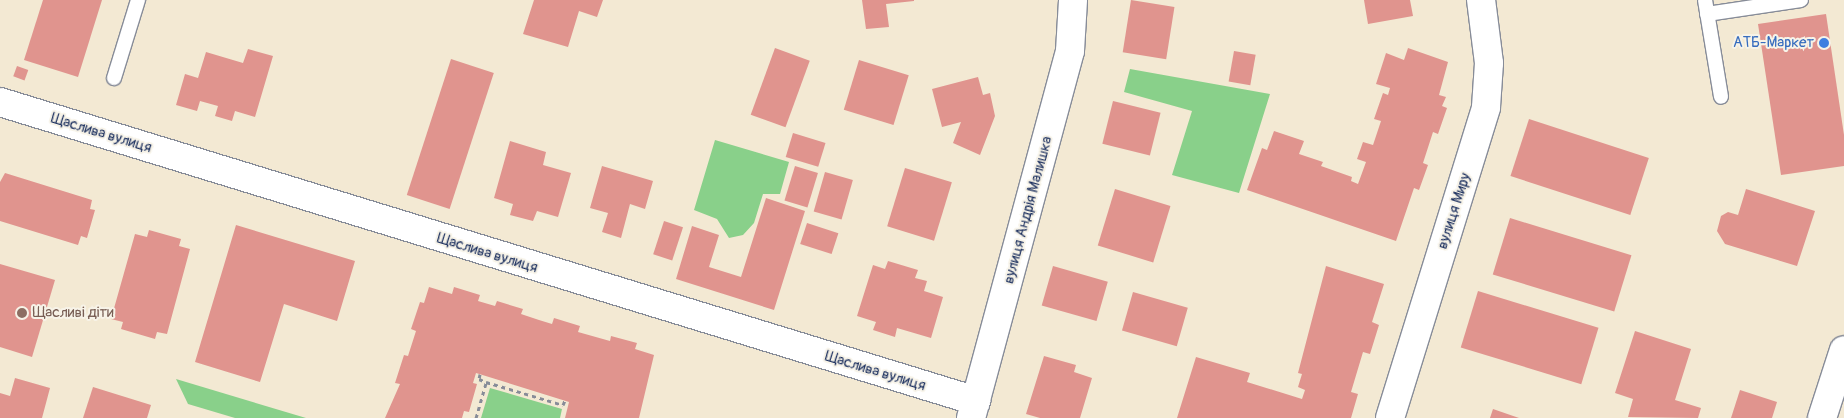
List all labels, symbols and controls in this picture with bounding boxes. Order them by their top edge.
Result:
place label: АТБ-Маркет [1733,34,1814,52]
marker: АТБ-Маркет [1818,37,1830,49]
street label: Щаслива вулиця [48,109,154,157]
street label: вулиця Андрія Малишка [1000,134,1056,286]
street label: вулиця Миру [1433,171,1475,251]
street label: Щаслива вулиця [434,229,540,277]
place label: Щасливі діти [32,304,114,322]
marker: Щасливі діти [16,307,28,319]
street label: Щаслива вулиця [822,347,928,395]

